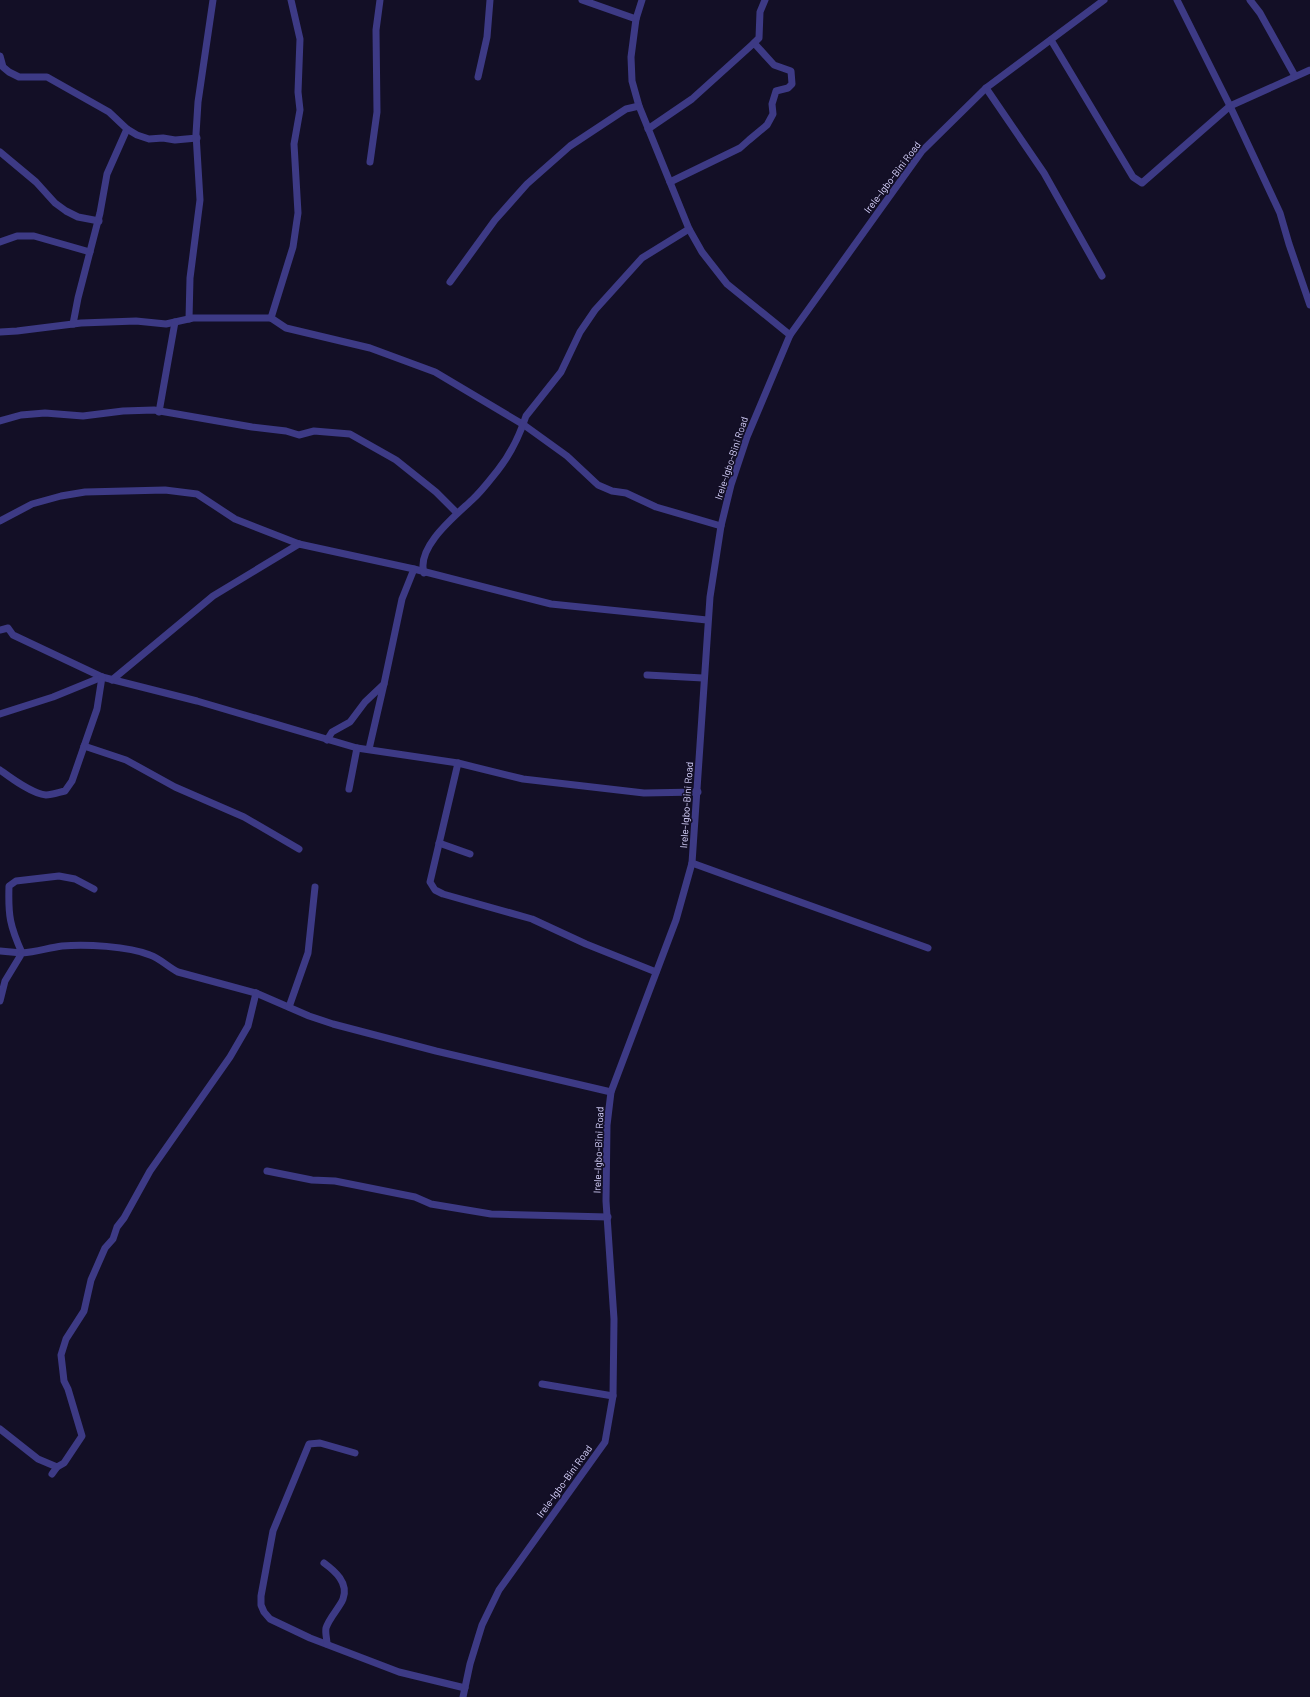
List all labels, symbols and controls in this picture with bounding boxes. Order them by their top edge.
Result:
street label: Irele-Igbo-Bini Road [861,139,923,215]
street label: Irele-Igbo-Bini Road [712,415,750,501]
street label: Irele-Igbo-Bini Road [677,761,695,849]
street label: Irele-Igbo-Bini Road [590,1106,606,1194]
street label: Irele-Igbo-Bini Road [534,1442,594,1520]

